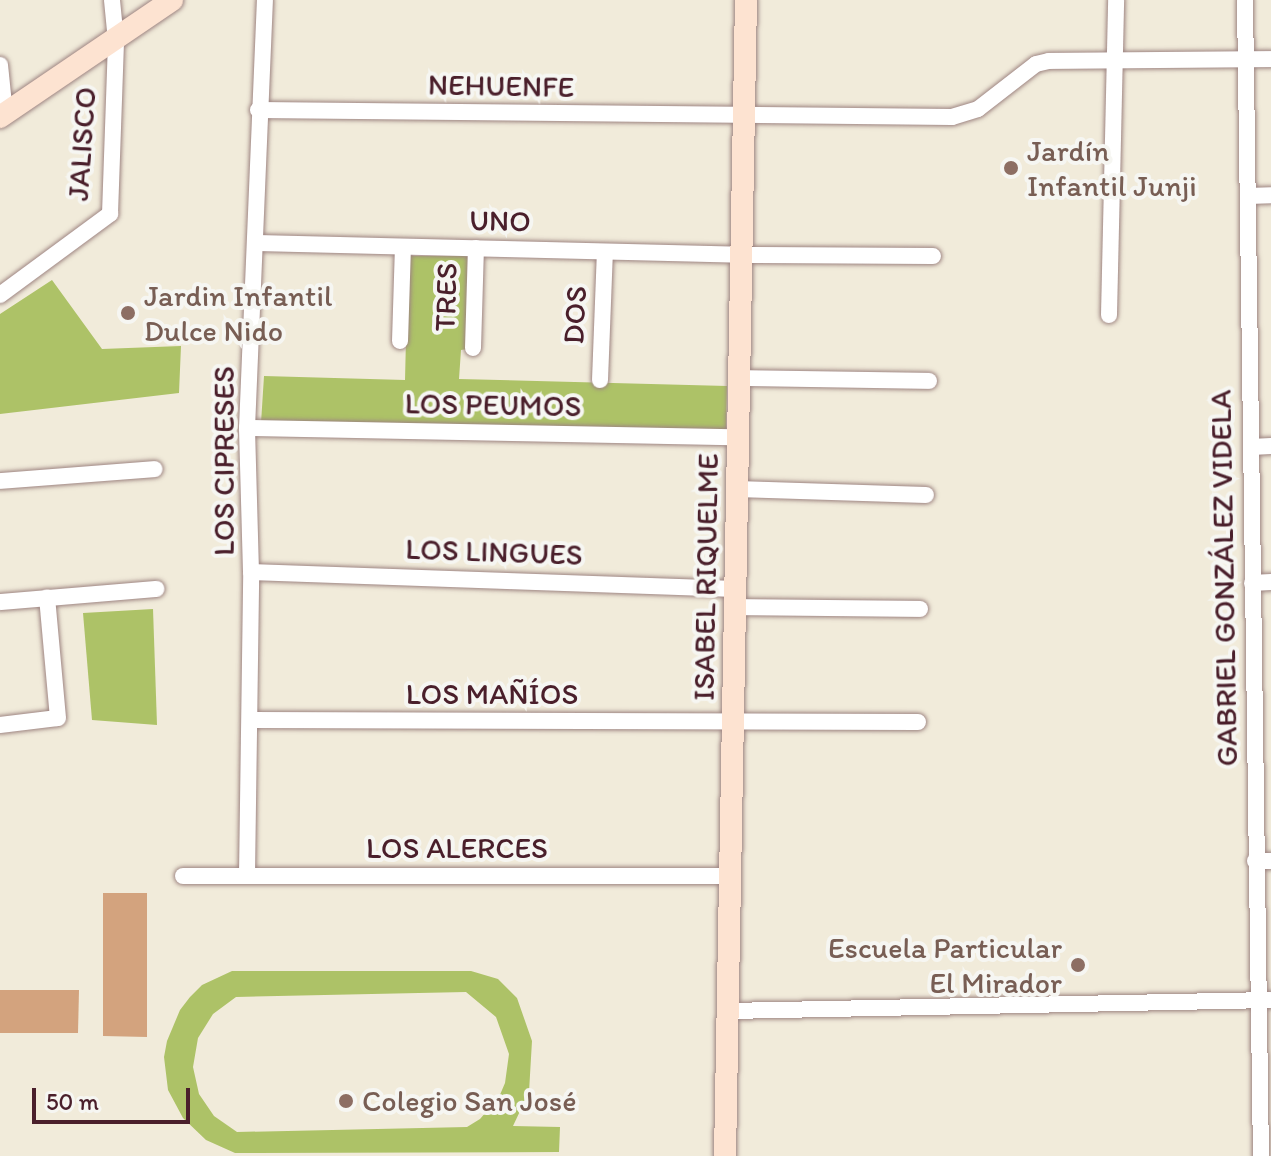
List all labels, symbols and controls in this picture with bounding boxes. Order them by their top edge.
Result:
street label: NEHUENFE [428,67,574,105]
street label: JALISCO [60,86,104,202]
place label: Jardín Infantil Junji [1027,133,1196,204]
marker: Jardín Infantil Junji [1002,159,1020,177]
street label: UNO [469,202,531,240]
street label: TRES [427,262,465,332]
place label: Jardin Infantil Dulce Nido [144,278,333,348]
street label: DOS [555,285,595,345]
marker: Jardin Infantil Dulce Nido [119,304,137,322]
street label: LOS CIPRESES [206,364,242,558]
street label: LOS PEUMOS [404,385,582,425]
street label: GABRIEL GONZÁLEZ VIDELA [1203,389,1245,767]
street label: ISABEL RIQUELME [686,453,726,701]
street label: LOS LINGUES [403,531,585,573]
street label: LOS MAÑÍOS [406,676,578,712]
street label: LOS ALERCES [366,830,548,866]
place label: Escuela Particular El Mirador [828,930,1062,1000]
marker: Escuela Particular El Mirador [1069,956,1087,974]
scale bar [36,1072,194,1122]
place label: Colegio San José [362,1083,578,1119]
text: 50 m [46,1087,99,1116]
marker: Colegio San José [337,1092,355,1110]

